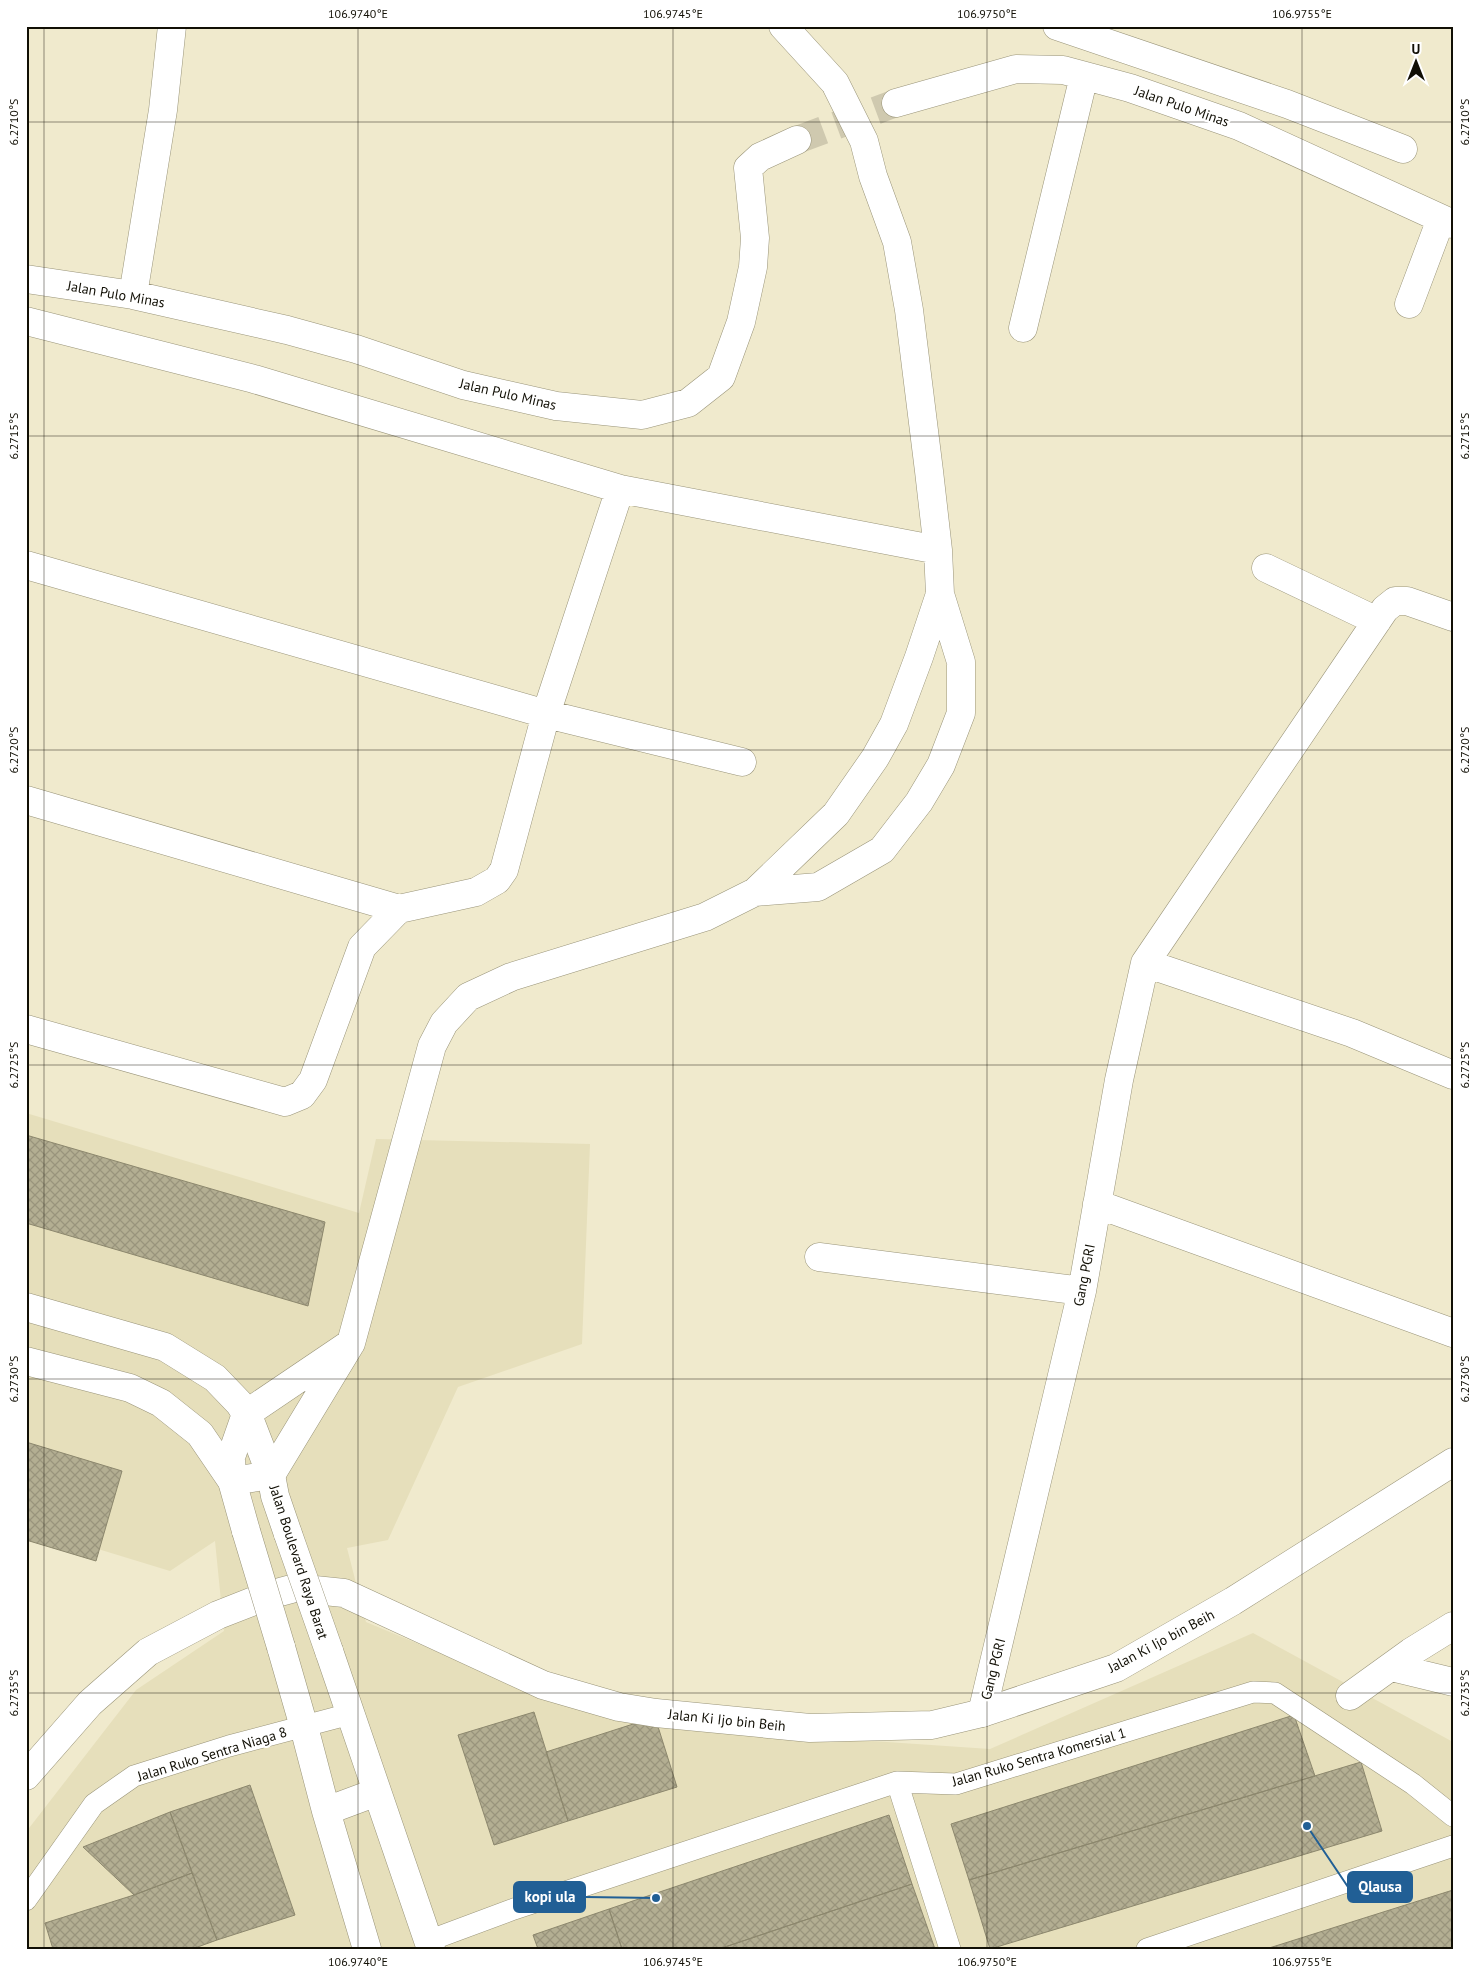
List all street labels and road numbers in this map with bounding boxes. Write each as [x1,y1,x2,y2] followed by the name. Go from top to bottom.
[1131,81,1232,131] street label: Jalan Pulo Minas
[65,276,166,311] street label: Jalan Pulo Minas
[457,374,558,414] street label: Jalan Pulo Minas
[1069,1242,1099,1308] street label: Gang PGRI
[265,1482,333,1642] street label: Jalan Boulevard Raya Barat
[1104,1605,1217,1677] street label: Jalan Ki Ijo bin Beih
[977,1636,1009,1702] street label: Gang PGRI
[666,1705,787,1735] street label: Jalan Ki Ijo bin Beih
[134,1723,289,1786] street label: Jalan Ruko Sentra Niaga 8
[949,1724,1128,1791] street label: Jalan Ruko Sentra Komersial 1

